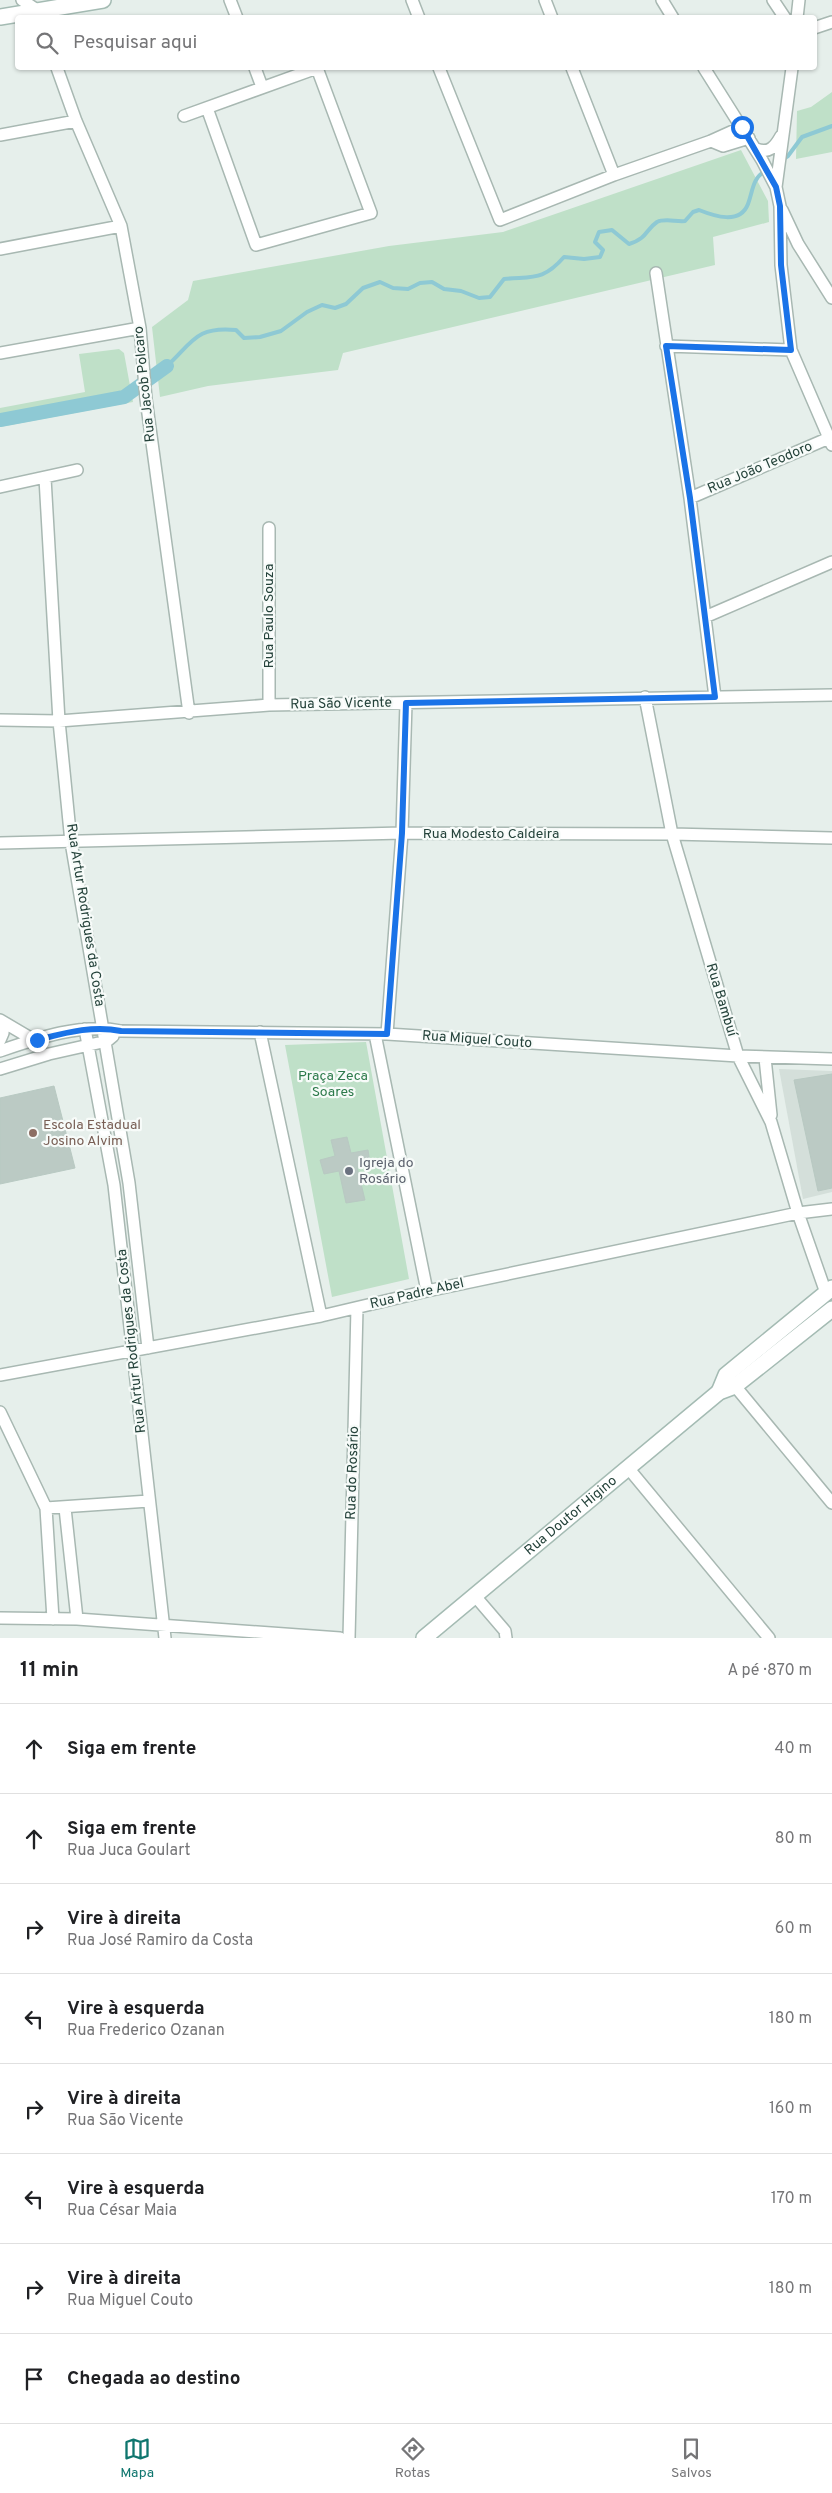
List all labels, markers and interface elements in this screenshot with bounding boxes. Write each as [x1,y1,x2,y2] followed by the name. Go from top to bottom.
[15,15,817,70] search box
[33,29,61,57] icon: search
[73,31,197,55] text: Pesquisar aqui
[731,116,754,139] route start
[130,325,160,443] street label: Rua Jacob Polcaro
[705,438,815,498] street label: Rua João Teodoro
[261,564,278,668] street label: Rua Paulo Souza
[290,695,392,713] street label: Rua São Vicente
[62,822,108,1008] street label: Rua Artur Rodrigues da Costa
[423,826,559,843] street label: Rua Modesto Caldeira
[702,961,741,1040] street label: Rua Bambuí
[421,1028,533,1052] street label: Rua Miguel Couto
[26,1029,49,1052] route end
[298,1068,368,1101] park label: Praça Zeca Soares
[43,1117,141,1150] place label: Escola Estadual Josino Alvim
[27,1127,39,1139] marker: Escola Estadual Josino Alvim
[359,1155,414,1188] place label: Igreja do Rosário
[343,1165,355,1177] marker: Igreja do Rosário
[114,1248,150,1434] street label: Rua Artur Rodrigues da Costa
[368,1275,466,1313] street label: Rua Padre Abel
[343,1426,363,1520] street label: Rua do Rosário
[521,1472,621,1559] street label: Rua Doutor Higino
[20,1657,79,1684] text: 11 min
[728,1661,812,1681] text: A pé · 870 m
[20,1735,48,1763] icon: ahead
[67,1737,196,1761] text: Siga em frente
[774,1739,812,1759] text: 40 m
[67,1817,196,1841] text: Siga em frente
[20,1825,48,1853] icon: ahead
[775,1829,812,1849] text: 80 m
[67,1841,191,1861] text: Rua Juca Goulart
[67,1907,181,1931] text: Vire à direita
[20,1915,48,1943] icon: right
[775,1919,812,1939] text: 60 m
[67,1931,253,1951] text: Rua José Ramiro da Costa
[67,1997,205,2021] text: Vire à esquerda
[20,2005,48,2033] icon: left
[769,2009,812,2029] text: 180 m
[67,2021,225,2041] text: Rua Frederico Ozanan
[67,2087,181,2111] text: Vire à direita
[20,2095,48,2123] icon: right
[769,2099,812,2119] text: 160 m
[67,2111,183,2131] text: Rua São Vicente
[67,2177,205,2201] text: Vire à esquerda
[20,2185,48,2213] icon: left
[771,2189,812,2209] text: 170 m
[67,2201,177,2221] text: Rua César Maia
[67,2267,181,2291] text: Vire à direita
[20,2275,48,2303] icon: right
[769,2279,812,2299] text: 180 m
[67,2291,193,2311] text: Rua Miguel Couto
[20,2365,48,2393] icon: arrive
[67,2367,241,2391] text: Chegada ao destino
[120,2435,154,2482] tab: Mapa
[395,2435,430,2482] tab: Rotas
[671,2435,712,2482] tab: Salvos

